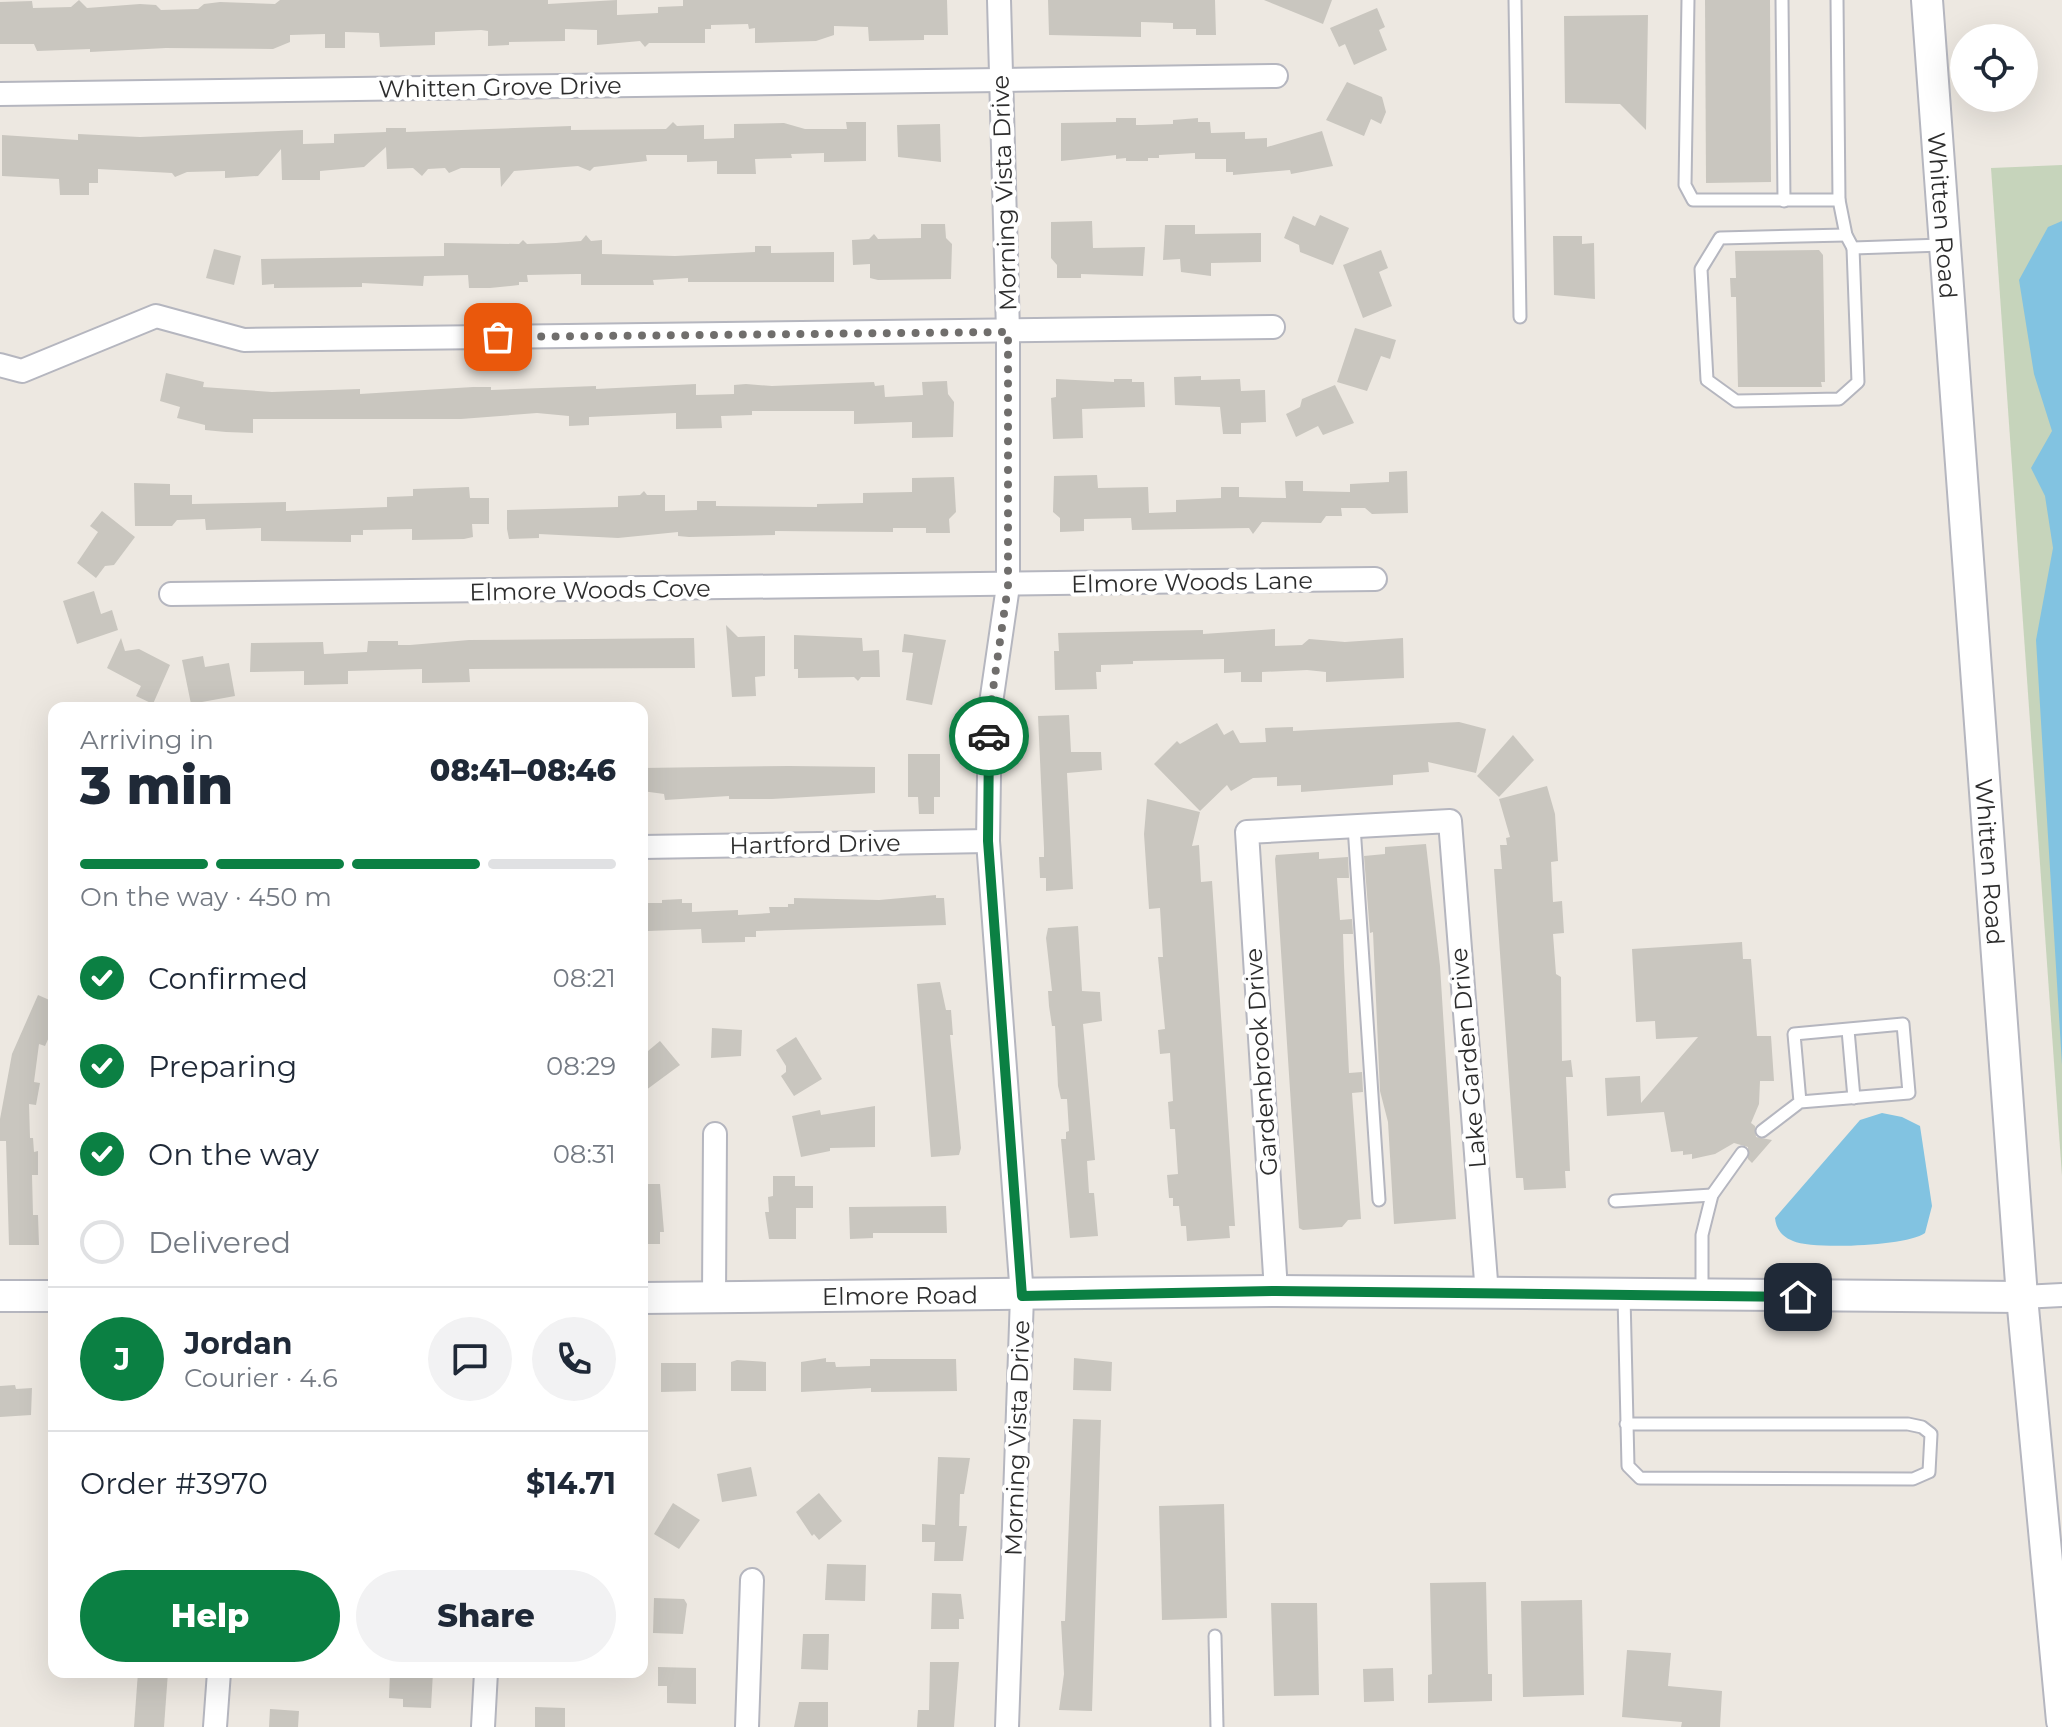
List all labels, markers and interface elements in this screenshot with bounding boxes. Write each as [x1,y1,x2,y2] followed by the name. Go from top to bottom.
[1950,24,2038,112] map controls
[1950,24,2038,112] button: locate
[378,70,622,104] street label: Whitten Grove Drive
[985,75,1023,311] street label: Morning Vista Drive
[1922,131,1963,300] street label: Whitten Road
[464,303,532,371] pin
[476,315,520,359] icon: bag
[1071,565,1313,599] street label: Elmore Woods Lane
[469,573,711,607] street label: Elmore Woods Cove
[949,696,1029,776] courier
[967,714,1011,758] icon: car
[80,724,214,756] text: Arriving in
[430,752,616,789] text: 08:41–08:46
[80,754,233,817] text: 3 min
[1970,777,2011,946] street label: Whitten Road
[729,828,901,860] street label: Hartford Drive
[80,881,332,913] text: On the way · 450 m
[1239,947,1283,1177] street label: Gardenbrook Drive
[1444,947,1492,1169] street label: Lake Garden Drive
[80,956,124,1000] icon: check
[148,960,308,997] text: Confirmed
[553,962,616,994] text: 08:21
[80,1044,124,1088] icon: check
[148,1048,297,1085] text: Preparing
[546,1050,616,1082] text: 08:29
[80,1132,124,1176] icon: check
[148,1136,319,1173] text: On the way
[553,1138,616,1170] text: 08:31
[148,1224,291,1261] text: Delivered
[1764,1263,1832,1331] pin
[1776,1275,1820,1319] icon: home
[822,1280,978,1311] street label: Elmore Road
[428,1317,512,1401] button: chat
[532,1317,616,1401] button: phone
[998,1320,1036,1556] street label: Morning Vista Drive
[184,1325,293,1362] text: Jordan
[114,1341,130,1378] text: J
[184,1362,338,1394] text: Courier · 4.6
[80,1465,268,1502] text: Order #3970
[526,1465,616,1502] text: $14.71
[80,1570,340,1662] button: Help
[356,1570,616,1662] button: Share

